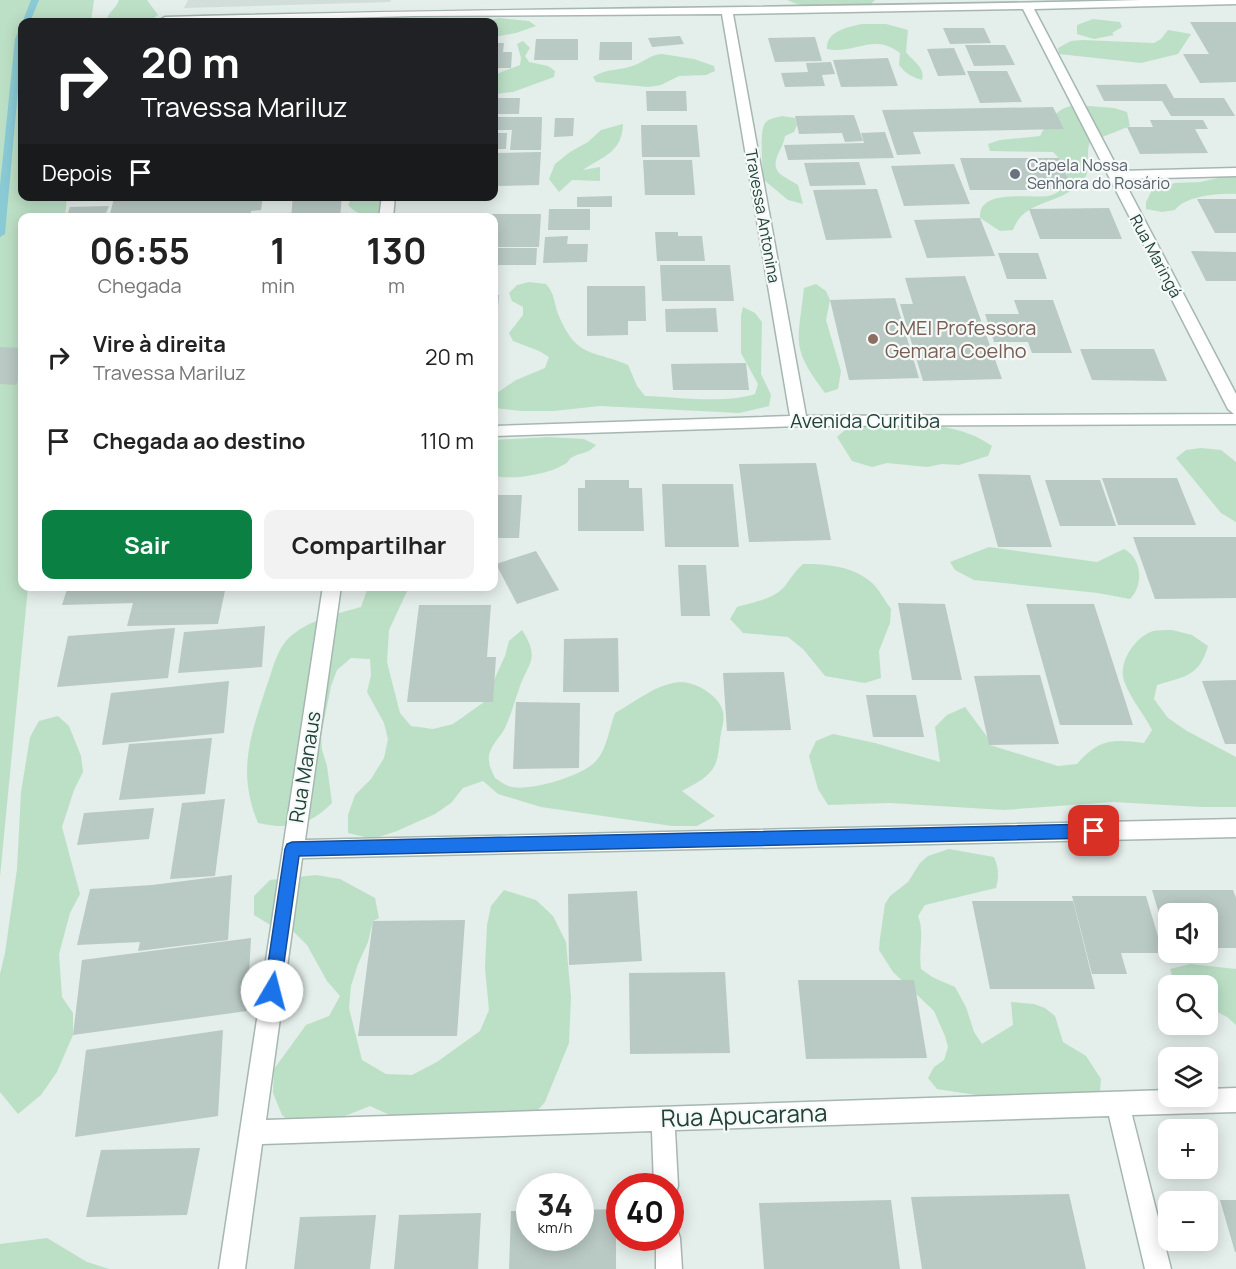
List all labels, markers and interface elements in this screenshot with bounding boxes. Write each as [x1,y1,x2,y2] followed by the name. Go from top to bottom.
[141,33,240,91] text: 20 m
[42,42,120,120] icon: right
[141,88,347,125] text: Travessa Mariluz
[740,147,786,285] street label: Travessa Antonina
[1027,154,1170,194] place label: Capela Nossa Senhora do Rosário
[124,156,157,189] icon: arrive
[42,158,112,188] text: Depois
[1008,167,1022,181] marker: Capela Nossa Senhora do Rosário
[1125,210,1187,302] street label: Rua Maringá
[89,226,190,275] text: 06:55
[270,226,286,275] text: 1
[366,226,427,275] text: 130
[98,272,182,299] text: Chegada
[261,272,295,299] text: min
[388,272,405,299] text: m
[885,314,1036,364] place label: CMEI Professora Gemara Coelho
[93,329,226,359] text: Vire à direita
[866,332,880,346] marker: CMEI Professora Gemara Coelho
[42,341,75,374] icon: right
[425,342,474,372] text: 20 m
[93,359,246,386] text: Travessa Mariluz
[790,407,940,434] street label: Avenida Curitiba
[42,425,75,458] icon: arrive
[93,426,305,456] text: Chegada ao destino
[420,426,474,456] text: 110 m
[42,510,252,579] button: Sair
[264,510,474,579] button: Compartilhar
[282,709,327,825] street label: Rua Manaus
[1068,805,1119,856] pin
[1077,814,1110,847] icon: arrive
[1158,903,1218,1251] map controls
[1158,903,1218,963] button: sound
[240,959,304,1023] position arrow
[1158,975,1218,1035] button: search
[1158,1047,1218,1107] button: layers
[660,1095,828,1134] street label: Rua Apucarana
[1158,1119,1218,1179] button: +
[606,1173,684,1251] speed limit sign: 40
[537,1184,573,1225] text: 34
[1158,1191,1218,1251] button: −
[538,1217,572,1238] text: km/h

